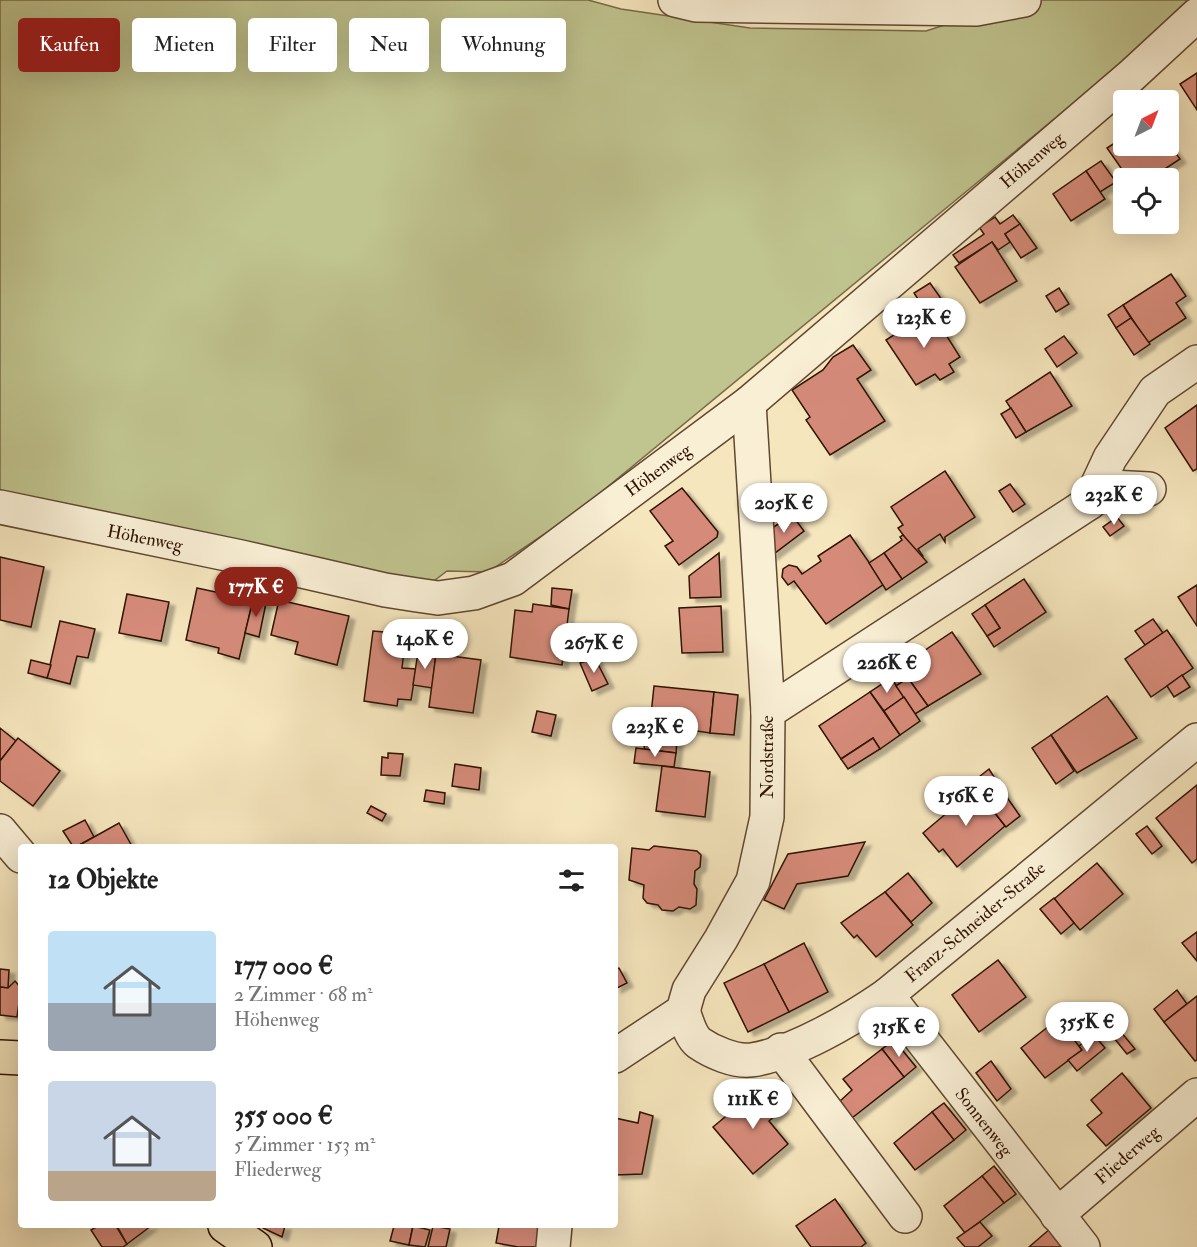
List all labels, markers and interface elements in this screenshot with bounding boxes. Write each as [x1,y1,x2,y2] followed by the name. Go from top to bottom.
[18,18,120,72] chip: Kaufen
[132,18,236,72] chip: Mieten
[248,18,337,72] chip: Filter
[349,18,429,72] chip: Neu
[441,18,566,72] chip: Wohnung
[1113,90,1179,156] north arrow
[1113,90,1179,234] map controls
[996,126,1070,194] street label: Höhenweg
[1113,168,1179,234] button: locate
[875,298,973,349] pin: 123K €
[897,305,951,330] text: 123K €
[621,438,697,502] street label: Höhenweg
[1065,475,1163,526] pin: 232K €
[1085,482,1143,507] text: 232K €
[735,483,833,534] pin: 205K €
[754,490,814,515] text: 205K €
[105,520,186,557] street label: Höhenweg
[207,567,305,618] pin: 177K €
[228,574,284,599] text: 177K €
[376,619,474,670] pin: 140K €
[545,623,643,674] pin: 267K €
[396,626,454,651] text: 140K €
[564,630,624,655] text: 267K €
[838,643,936,694] pin: 226K €
[857,650,917,675] text: 226K €
[606,707,704,758] pin: 223K €
[626,714,684,739] text: 223K €
[756,715,779,799] street label: Nordstraße
[917,776,1015,827] pin: 156K €
[938,783,994,808] text: 156K €
[900,856,1051,988] street label: Franz-Schneider-Straße
[48,864,158,896] text: 12 Objekte
[555,864,588,897] icon: filters
[234,950,333,982] text: 177 000 €
[96,955,168,1027] icon: home
[234,982,373,1007] text: 2 Zimmer · 68 m²
[1038,1002,1136,1053] pin: 355K €
[234,1007,319,1032] text: Höhenweg
[850,1007,948,1058] pin: 315K €
[1059,1009,1115,1034] text: 355K €
[872,1014,926,1039] text: 315K €
[704,1079,802,1130] pin: 111K €
[950,1083,1018,1162] street label: Sonnenweg
[727,1086,779,1111] text: 111K €
[234,1100,333,1132] text: 355 000 €
[96,1105,168,1177] icon: home
[1090,1120,1165,1190] street label: Fliederweg
[234,1132,375,1157] text: 5 Zimmer · 153 m²
[234,1157,321,1182] text: Fliederweg

